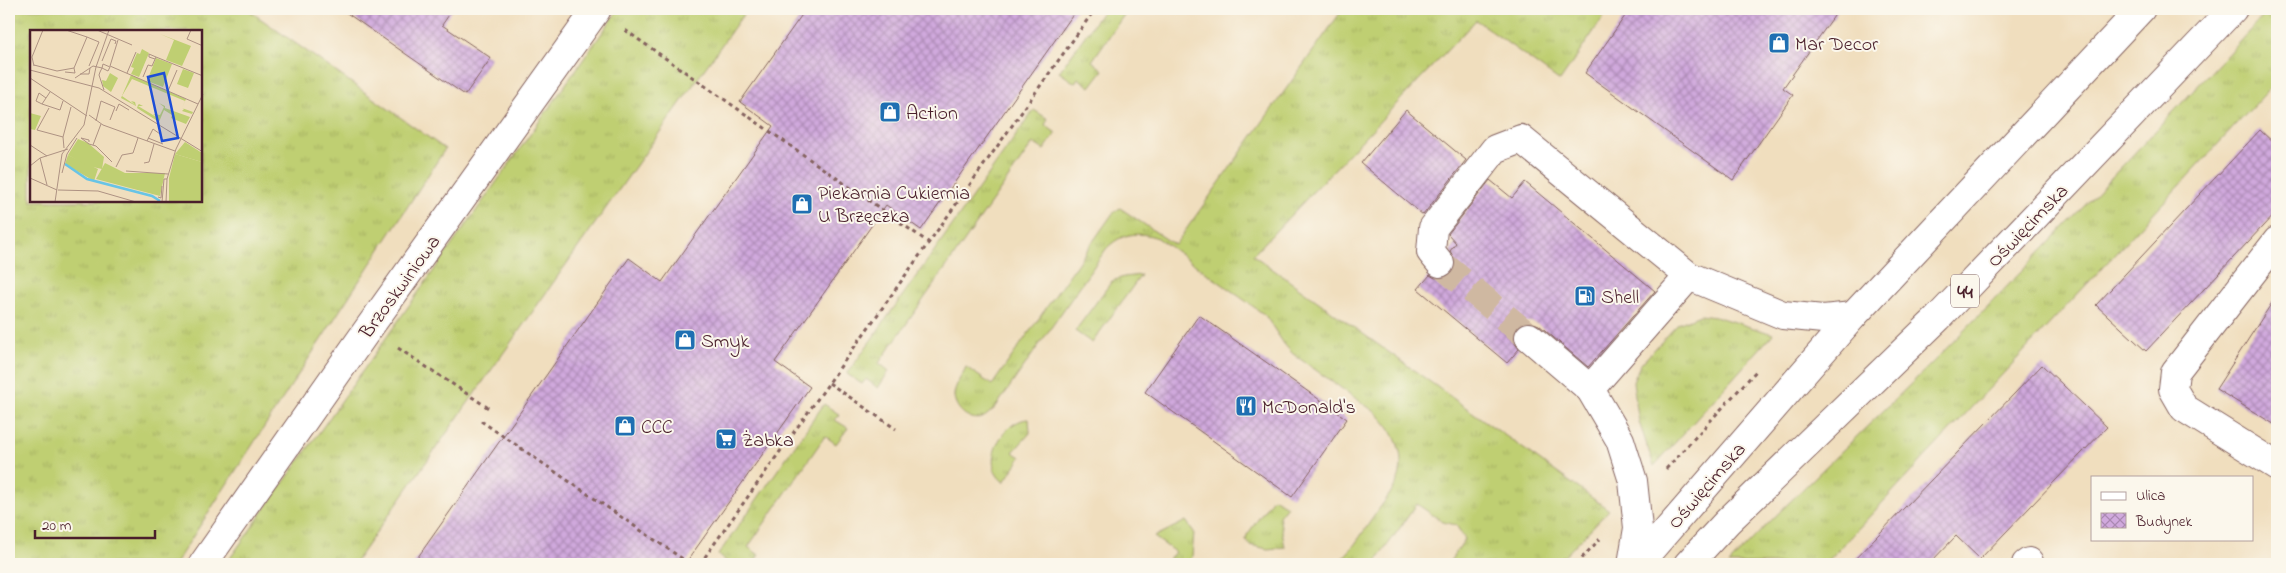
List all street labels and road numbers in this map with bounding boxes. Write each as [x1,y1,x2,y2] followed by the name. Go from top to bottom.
[1981,178,2076,275] street label: Oświęcimska
[353,230,449,346] street label: Brzoskwiniowa
[1951,274,1979,308] road number: 44
[1662,437,1754,536] street label: Oświęcimska

